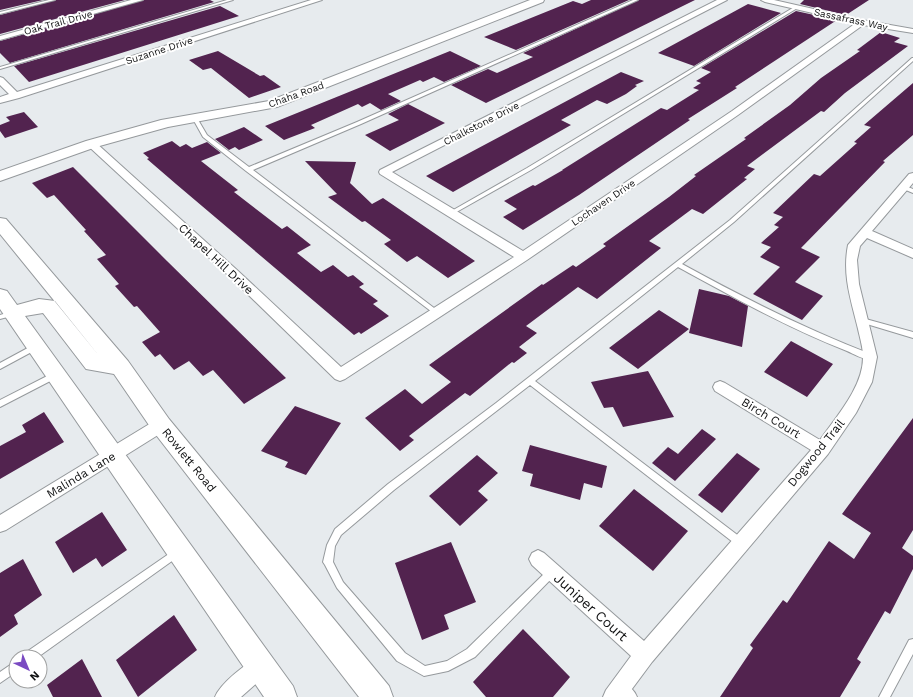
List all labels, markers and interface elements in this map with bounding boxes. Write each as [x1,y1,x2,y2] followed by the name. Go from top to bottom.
[813,6,890,33] street label: Sassafrass Way
[23,8,94,37] street label: Oak Trail Drive
[124,34,194,67] street label: Suzanne Drive
[267,79,325,110] street label: Chaha Road
[442,100,521,147] street label: Chalkstone Drive
[569,177,637,228] street label: Lochaven Drive
[176,221,256,297] street label: Chapel Hill Drive
[739,395,803,441] street label: Birch Court
[785,416,848,489] street label: Dogwood Trail
[159,425,219,495] street label: Rowlett Road
[44,449,118,501] street label: Malinda Lane
[551,570,631,644] street label: Juniper Court
[8,649,48,689] north arrow
[27,668,42,683] text: N

